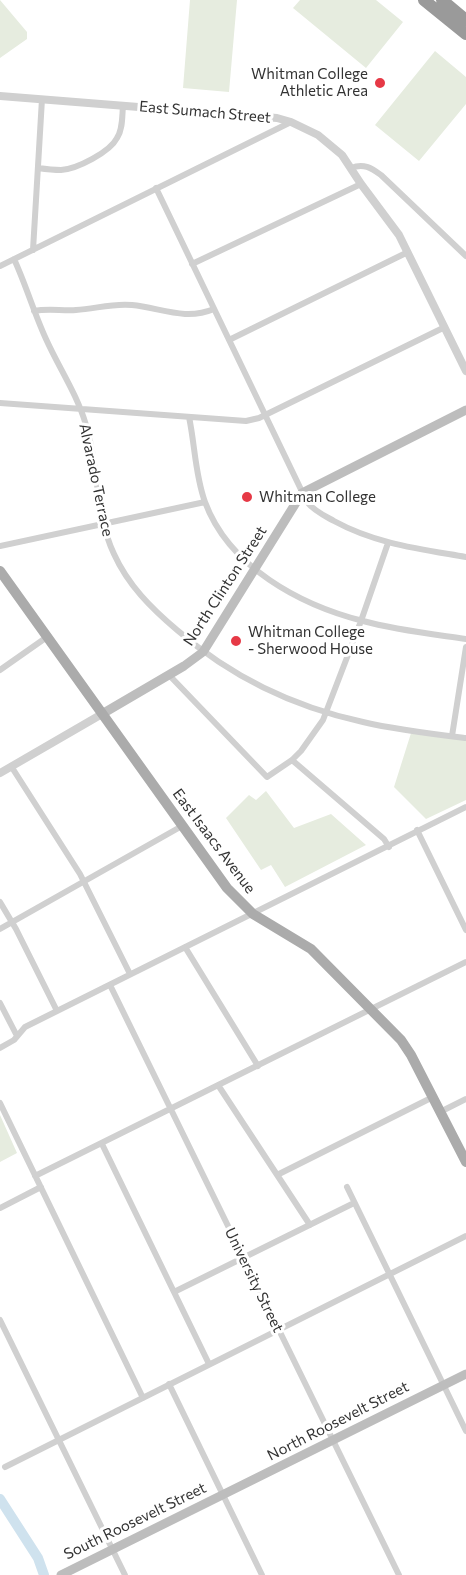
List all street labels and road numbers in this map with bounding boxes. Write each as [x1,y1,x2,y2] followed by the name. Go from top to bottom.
[138,97,272,127] street label: East Sumach Street
[75,422,117,538] street label: Alvarado Terrace
[180,523,270,649] street label: North Clinton Street
[169,785,259,897] street label: East Isaacs Avenue
[221,1225,287,1335] street label: University Street
[264,1377,412,1465] street label: North Roosevelt Street
[61,1479,209,1563] street label: South Roosevelt Street

